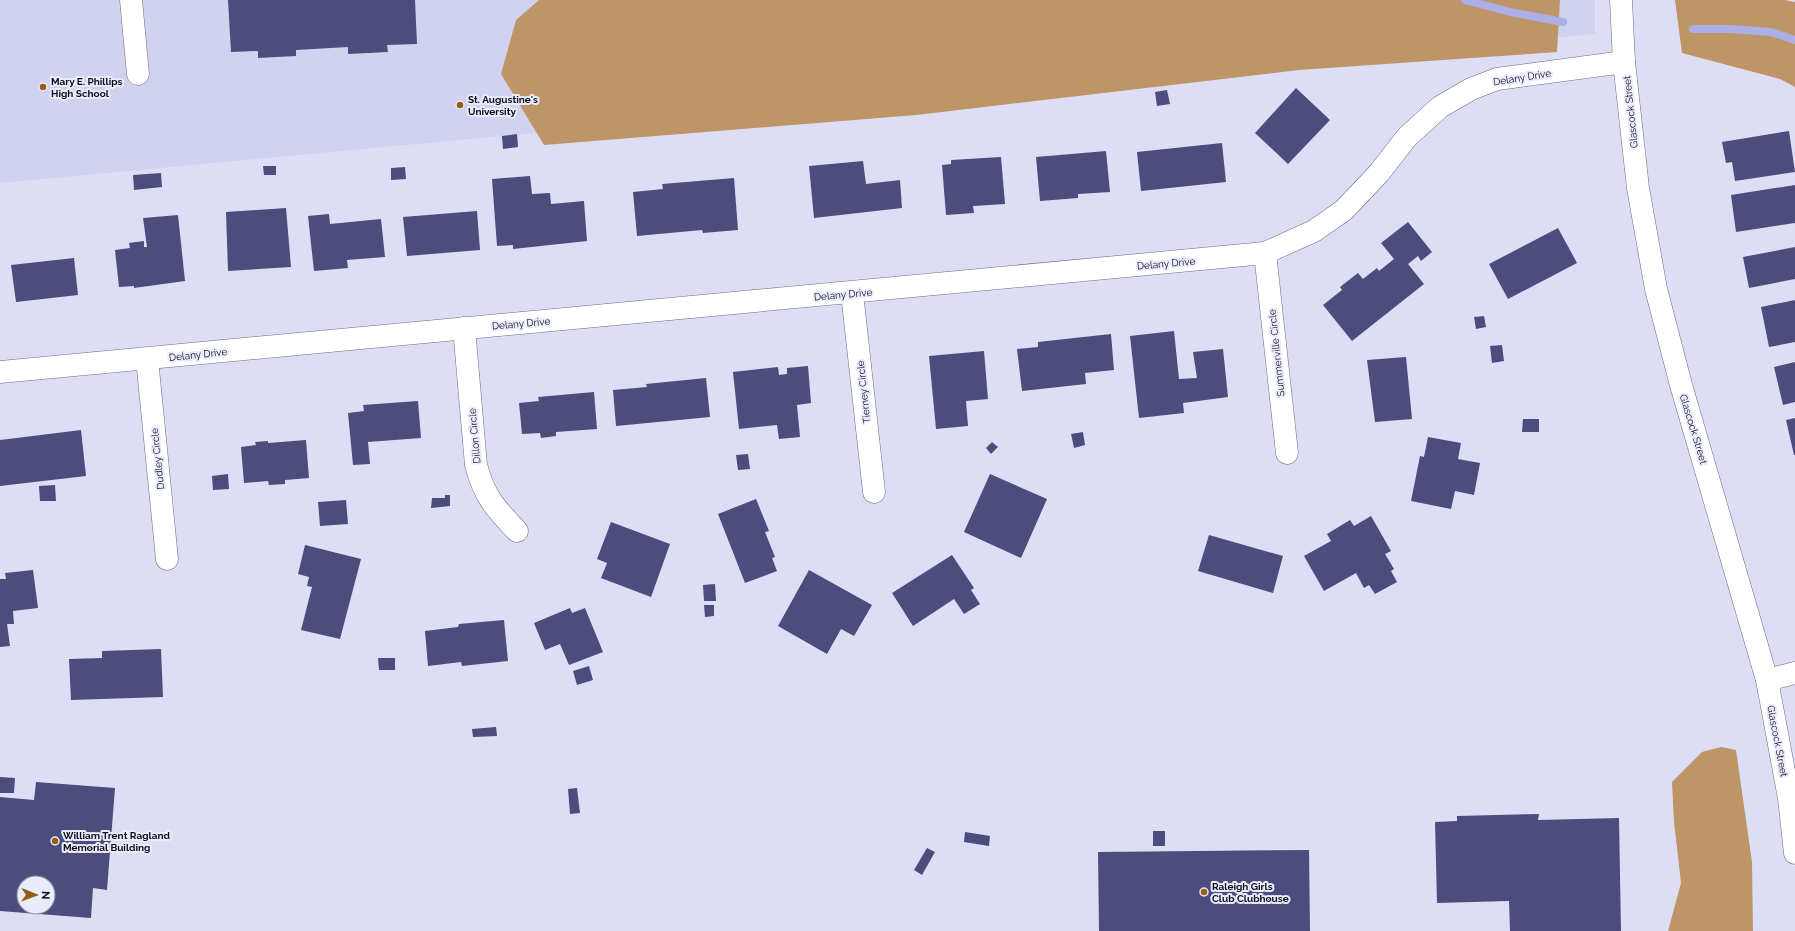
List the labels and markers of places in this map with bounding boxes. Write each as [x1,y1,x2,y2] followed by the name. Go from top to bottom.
[51,76,123,99] place label: Mary E. Phillips High School
[38,82,48,92] marker: Mary E. Phillips High School
[468,94,538,117] place label: St. Augustine's University
[455,100,465,110] marker: St. Augustine's University
[63,830,170,853] place label: William Trent Ragland Memorial Building
[50,836,60,846] marker: William Trent Ragland Memorial Building
[1212,881,1289,904] place label: Raleigh Girls Club Clubhouse
[1199,887,1209,897] marker: Raleigh Girls Club Clubhouse

